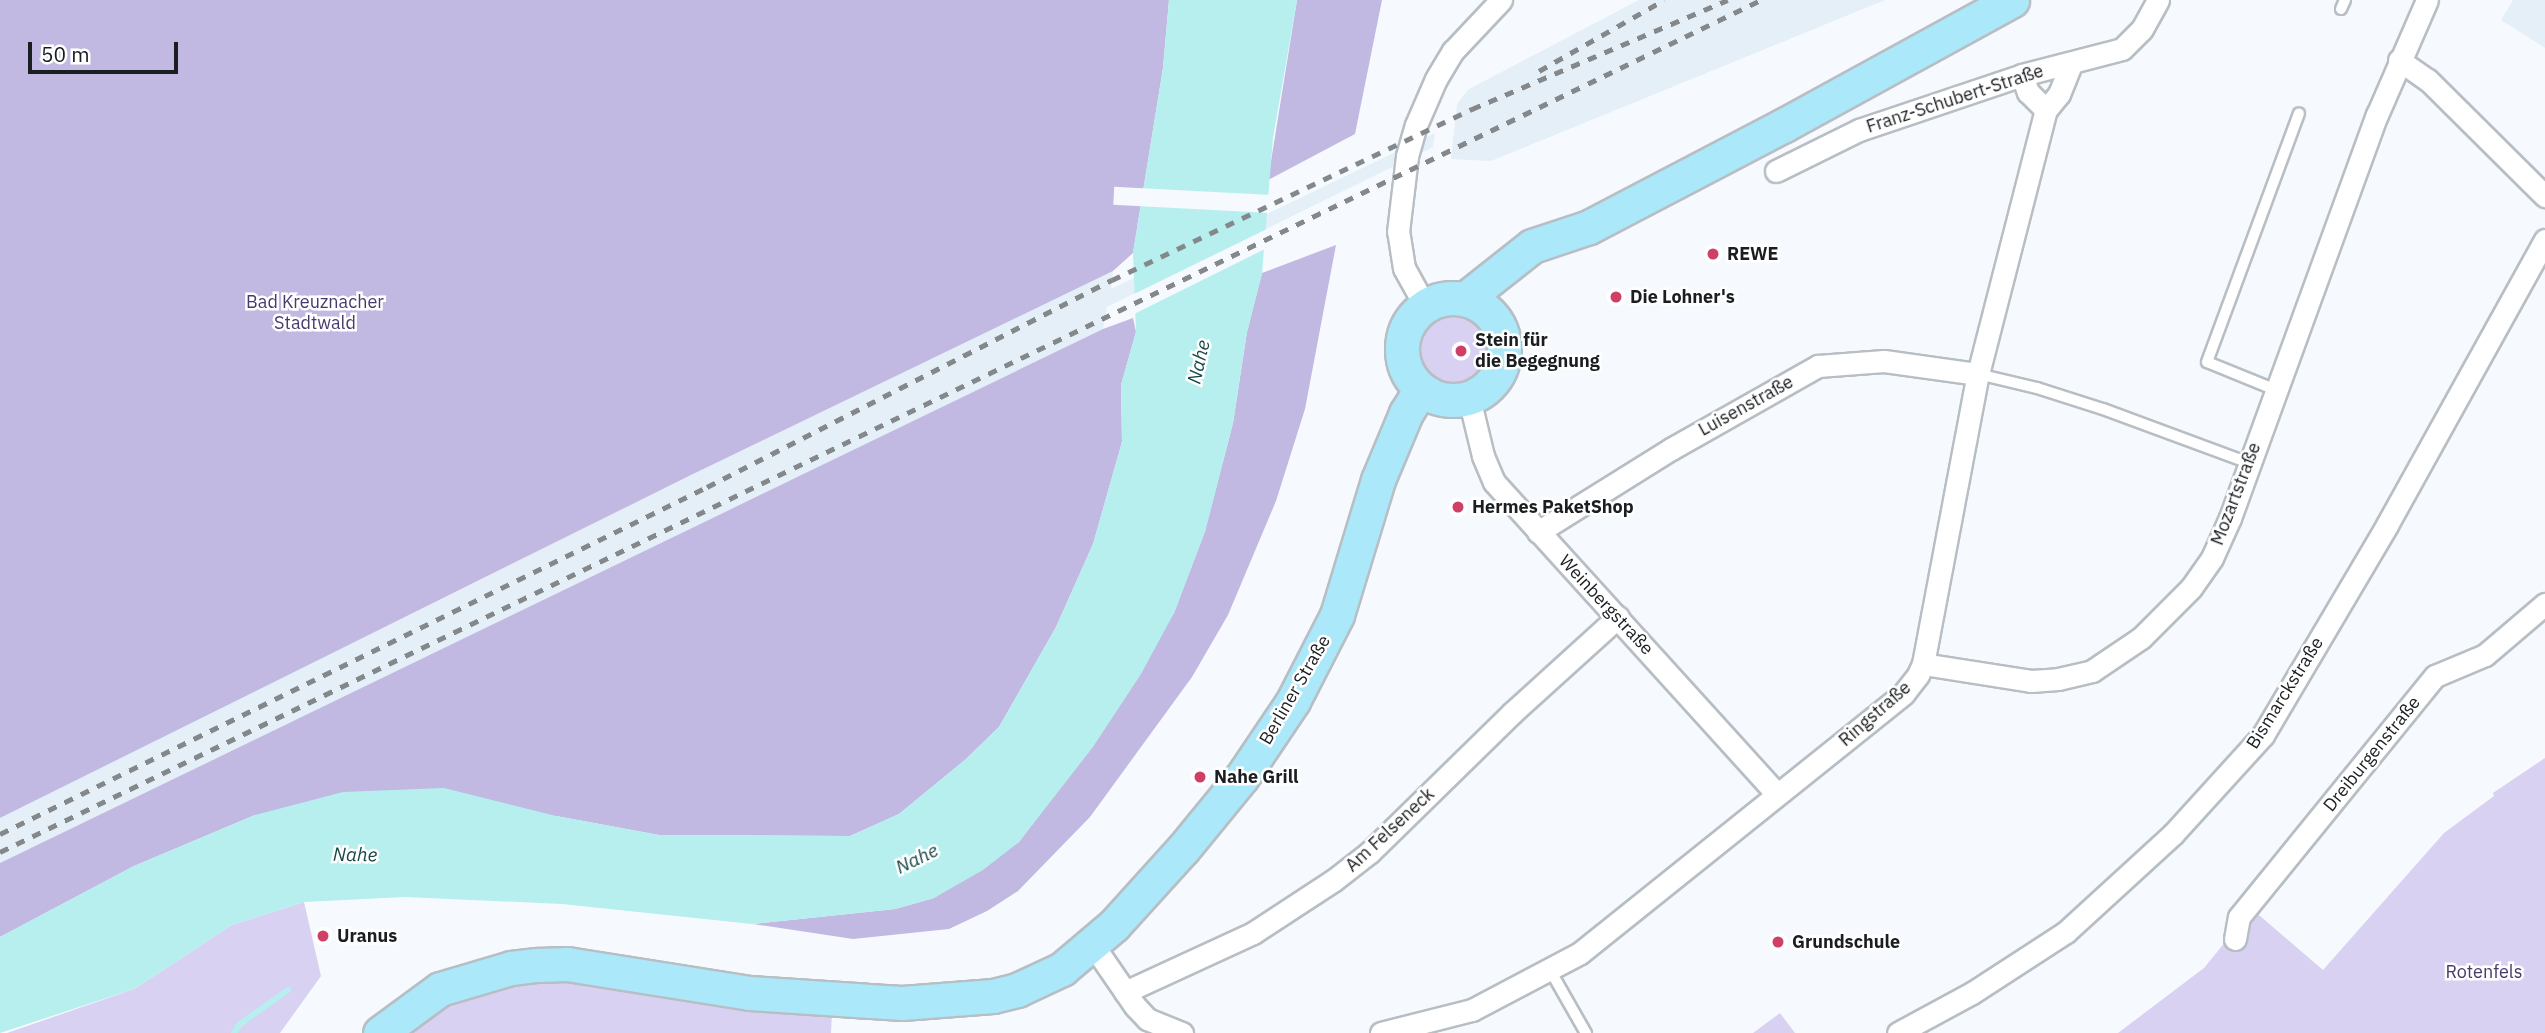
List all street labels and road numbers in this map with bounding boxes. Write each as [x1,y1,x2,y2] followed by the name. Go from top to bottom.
[1864,60,2046,138] street label: Franz-Schubert-Straße
[1695,371,1797,441] street label: Luisenstraße
[2207,440,2265,548] street label: Mozartstraße
[1554,550,1658,660] street label: Weinbergstraße
[1255,631,1335,749] street label: Berliner Straße
[2242,633,2328,753] street label: Bismarckstraße
[1835,677,1915,751] street label: Ringstraße
[2319,692,2425,816] street label: Dreiburgenstraße
[1341,784,1439,876] street label: Am Felseneck

